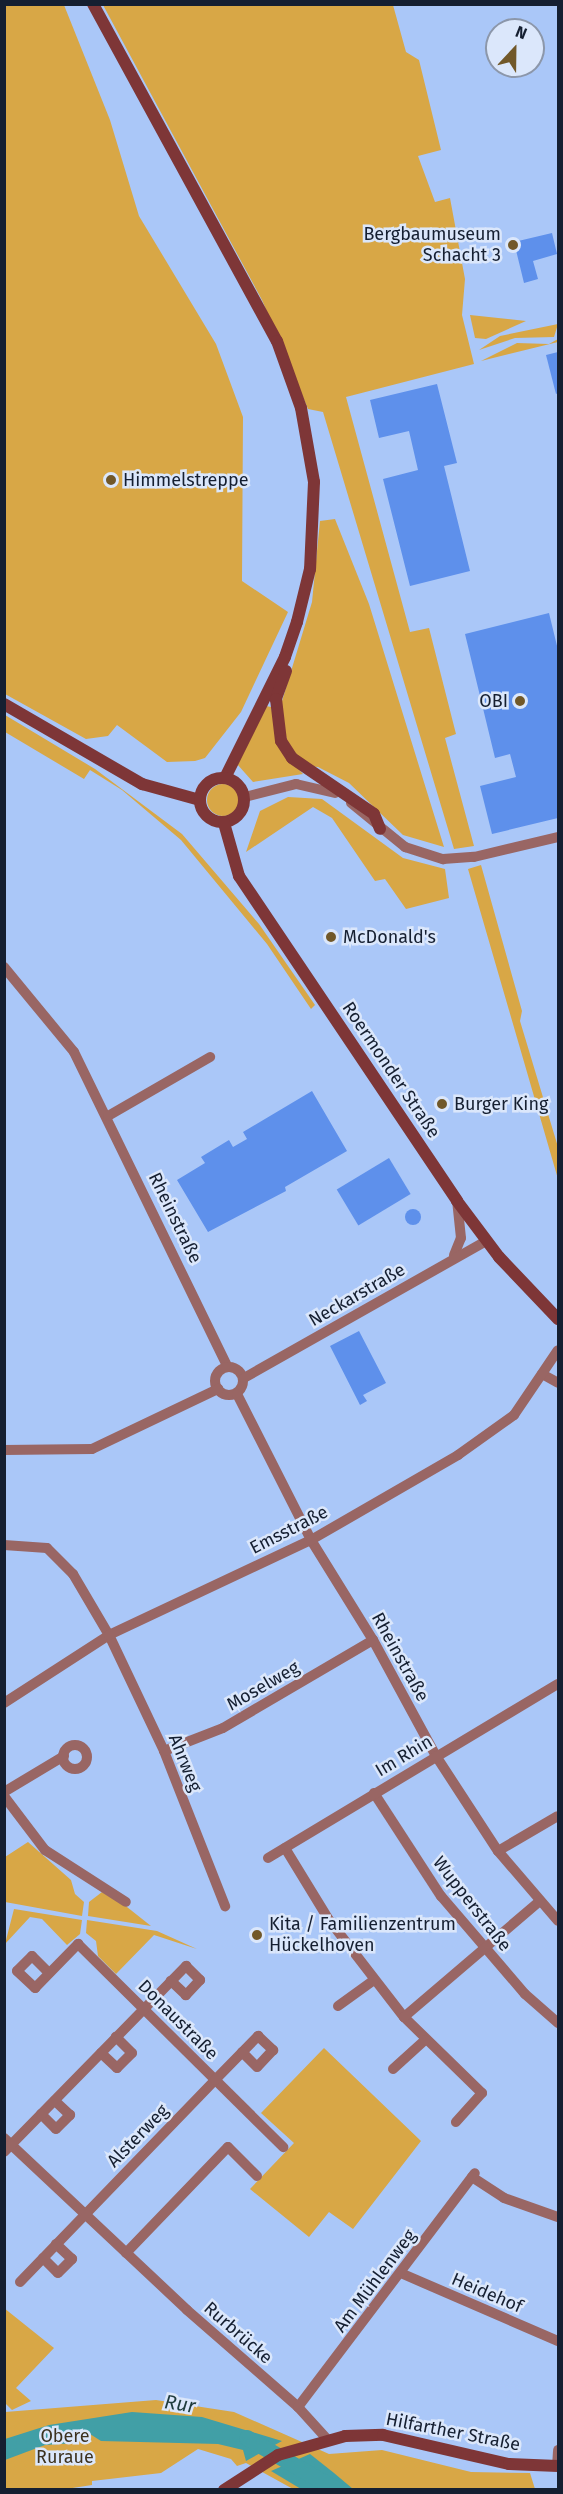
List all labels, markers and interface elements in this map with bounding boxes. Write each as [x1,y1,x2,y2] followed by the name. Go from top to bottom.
[485,18,545,78] north arrow
[513,22,530,43] text: N
[363,224,501,266] place label: Bergbaumuseum Schacht 3
[506,238,520,252] marker: Bergbaumuseum Schacht 3
[123,469,249,491] place label: Himmelstreppe
[104,473,118,487] marker: Himmelstreppe
[479,690,508,712] place label: OBI
[513,694,527,708] marker: OBI
[343,926,436,948] place label: McDonald's
[324,930,338,944] marker: McDonald's
[337,998,445,1142] street label: Roermonder Straße
[454,1093,548,1115] place label: Burger King
[435,1097,449,1111] marker: Burger King
[144,1169,206,1267] street label: Rheinstraße
[305,1259,409,1331] street label: Neckarstraße
[246,1501,332,1559] street label: Emsstraße
[367,1609,433,1705] street label: Rheinstraße
[223,1657,303,1715] street label: Moselweg
[164,1731,206,1795] street label: Ahrweg
[372,1731,436,1781] street label: Im Rhin
[428,1852,516,1956] street label: Wupperstraße
[269,1914,456,1956] place label: Kita / Familienzentrum Hückelhoven
[250,1928,264,1942] marker: Kita / Familienzentrum Hückelhoven
[133,1975,223,2065] street label: Donaustraße
[103,2100,173,2172] street label: Alsterweg
[329,2225,421,2337] street label: Am Mühlenweg
[448,2268,526,2318] street label: Heidehof
[199,2297,277,2369] street label: Rurbrücke
[163,2390,197,2418] water label: Rur
[384,2408,522,2456] street label: Hilfarther Straße
[36,2426,94,2468] park label: Obere Ruraue

